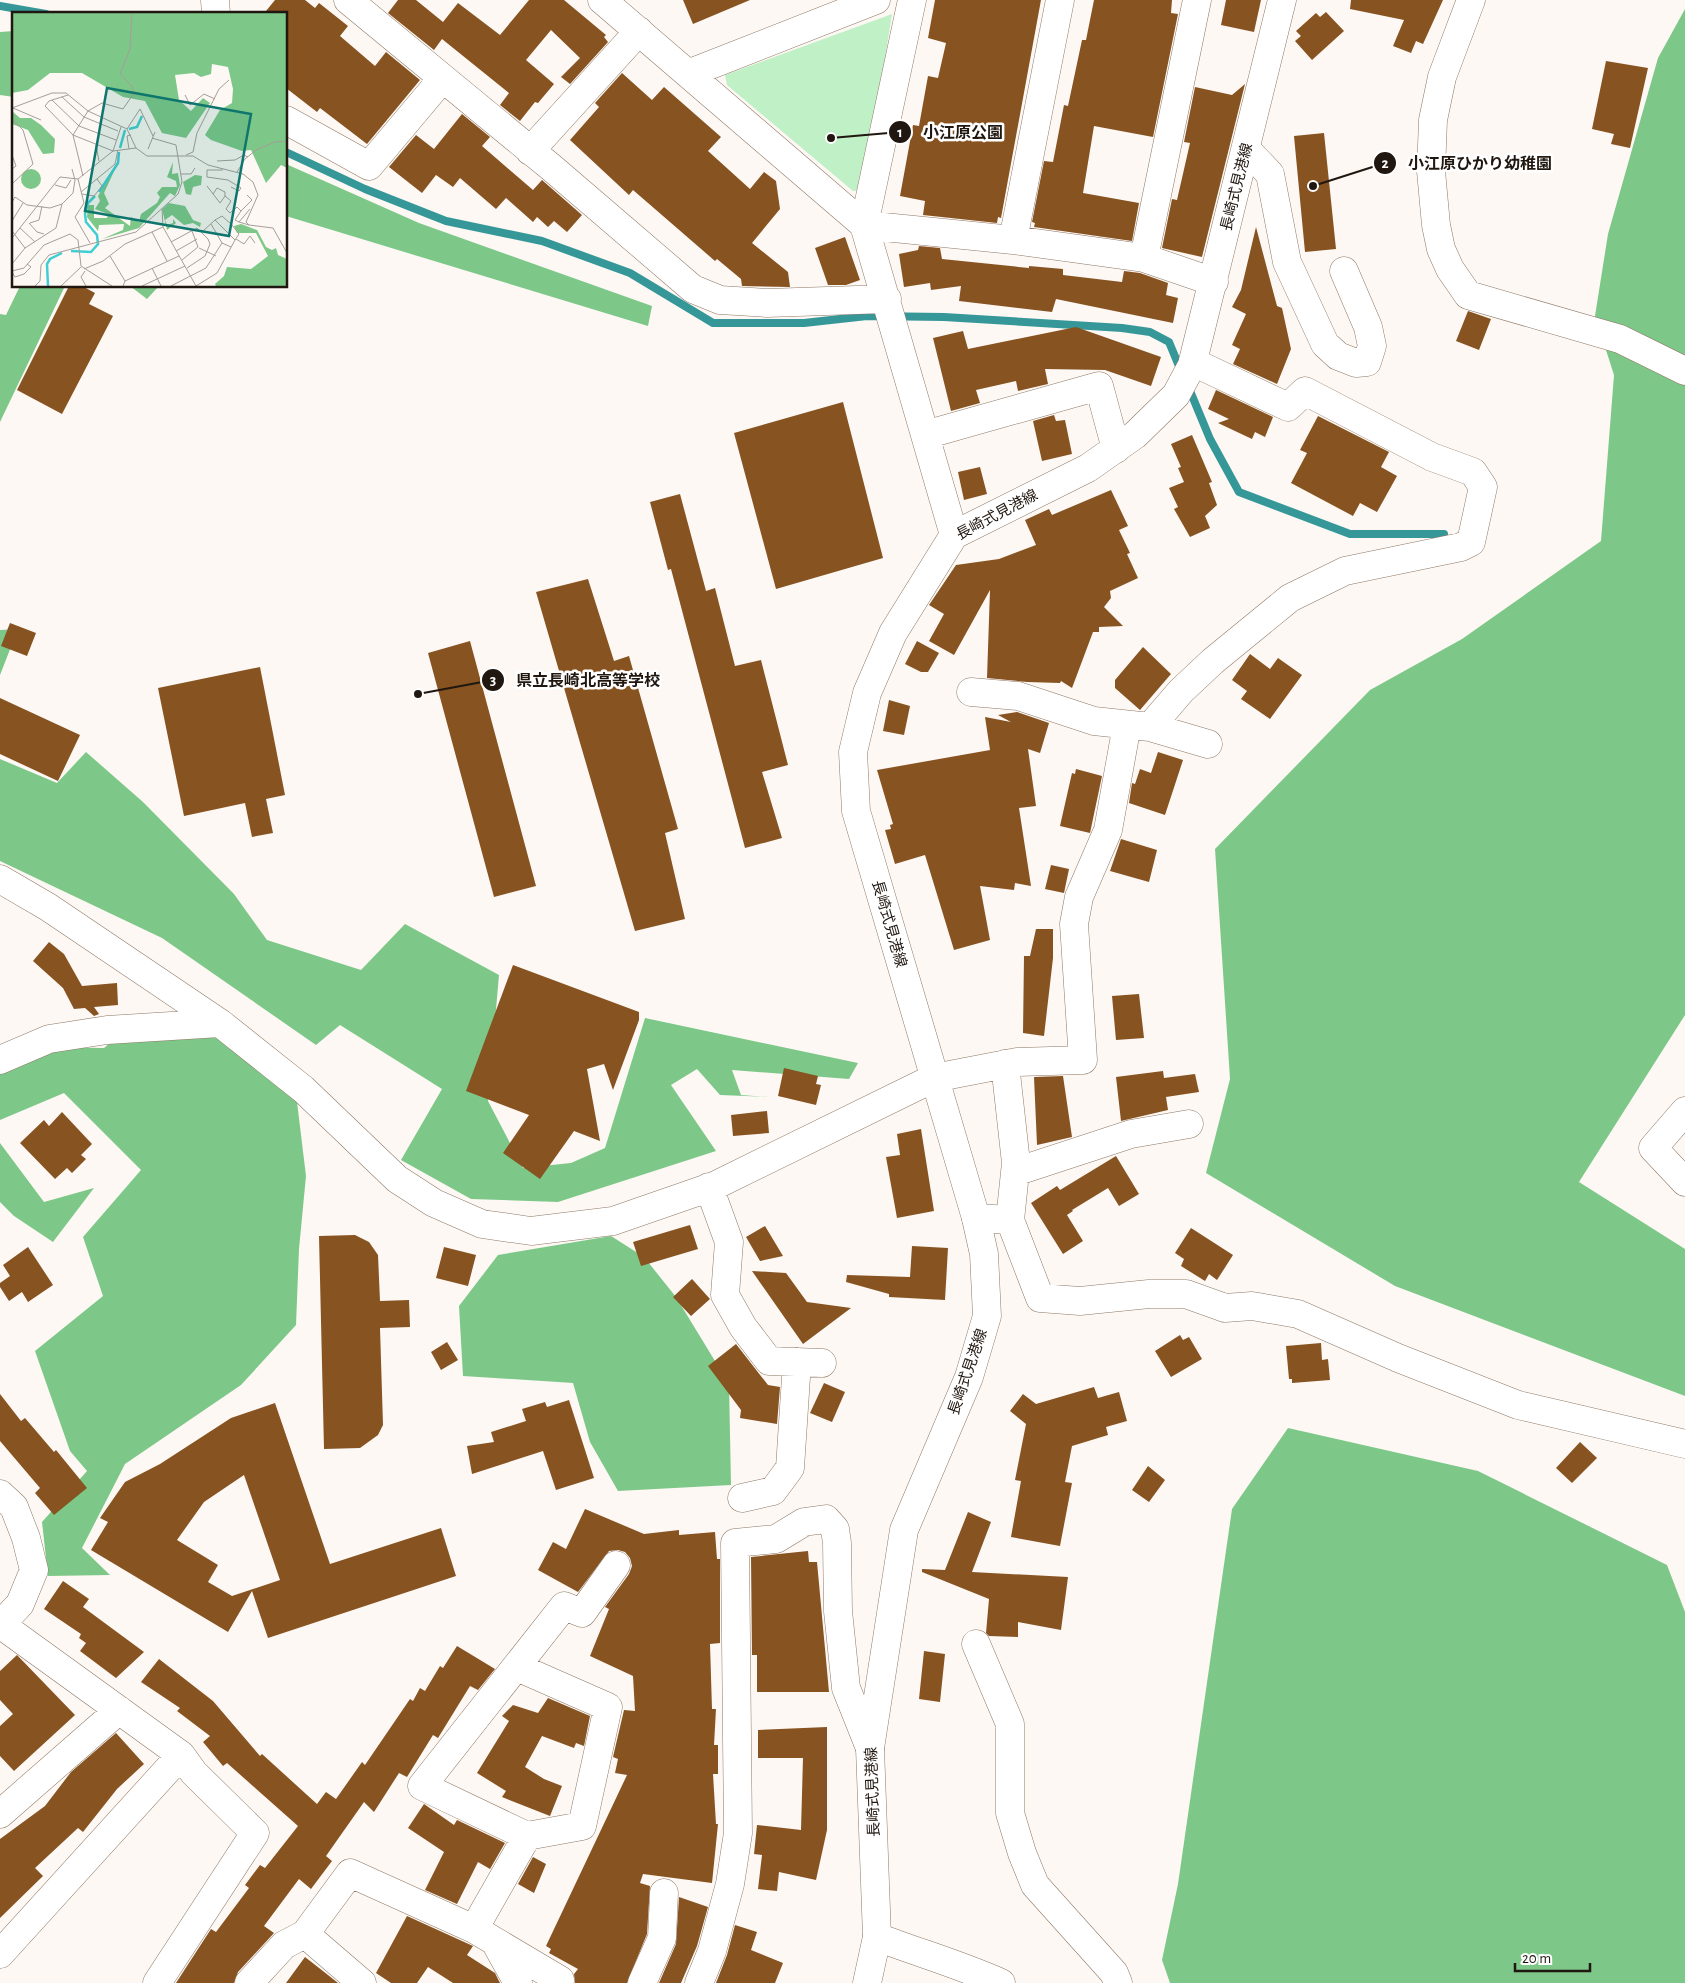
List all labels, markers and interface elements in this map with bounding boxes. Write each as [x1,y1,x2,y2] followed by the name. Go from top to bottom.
[12,12,288,288] inset map
[888,117,1013,148] callout: 小江原公園
[923,124,1003,141] text: 小江原公園
[897,125,903,140] text: 1
[1218,141,1255,232] street label: 長崎式見港線
[1373,147,1562,178] callout: 小江原ひかり幼稚園
[1408,155,1552,172] text: 小江原ひかり幼稚園
[1381,156,1389,171] text: 2
[953,486,1040,543] street label: 長崎式見港線
[481,665,670,696] callout: 県立長崎北高等学校
[516,672,660,689] text: 県立長崎北高等学校
[490,673,496,688] text: 3
[869,878,910,969] street label: 長崎式見港線
[945,1327,990,1417] street label: 長崎式見港線
[863,1747,882,1837] street label: 長崎式見港線
[1515,1940,1590,1972] scale bar
[1522,1951,1551,1966] text: 20 m

